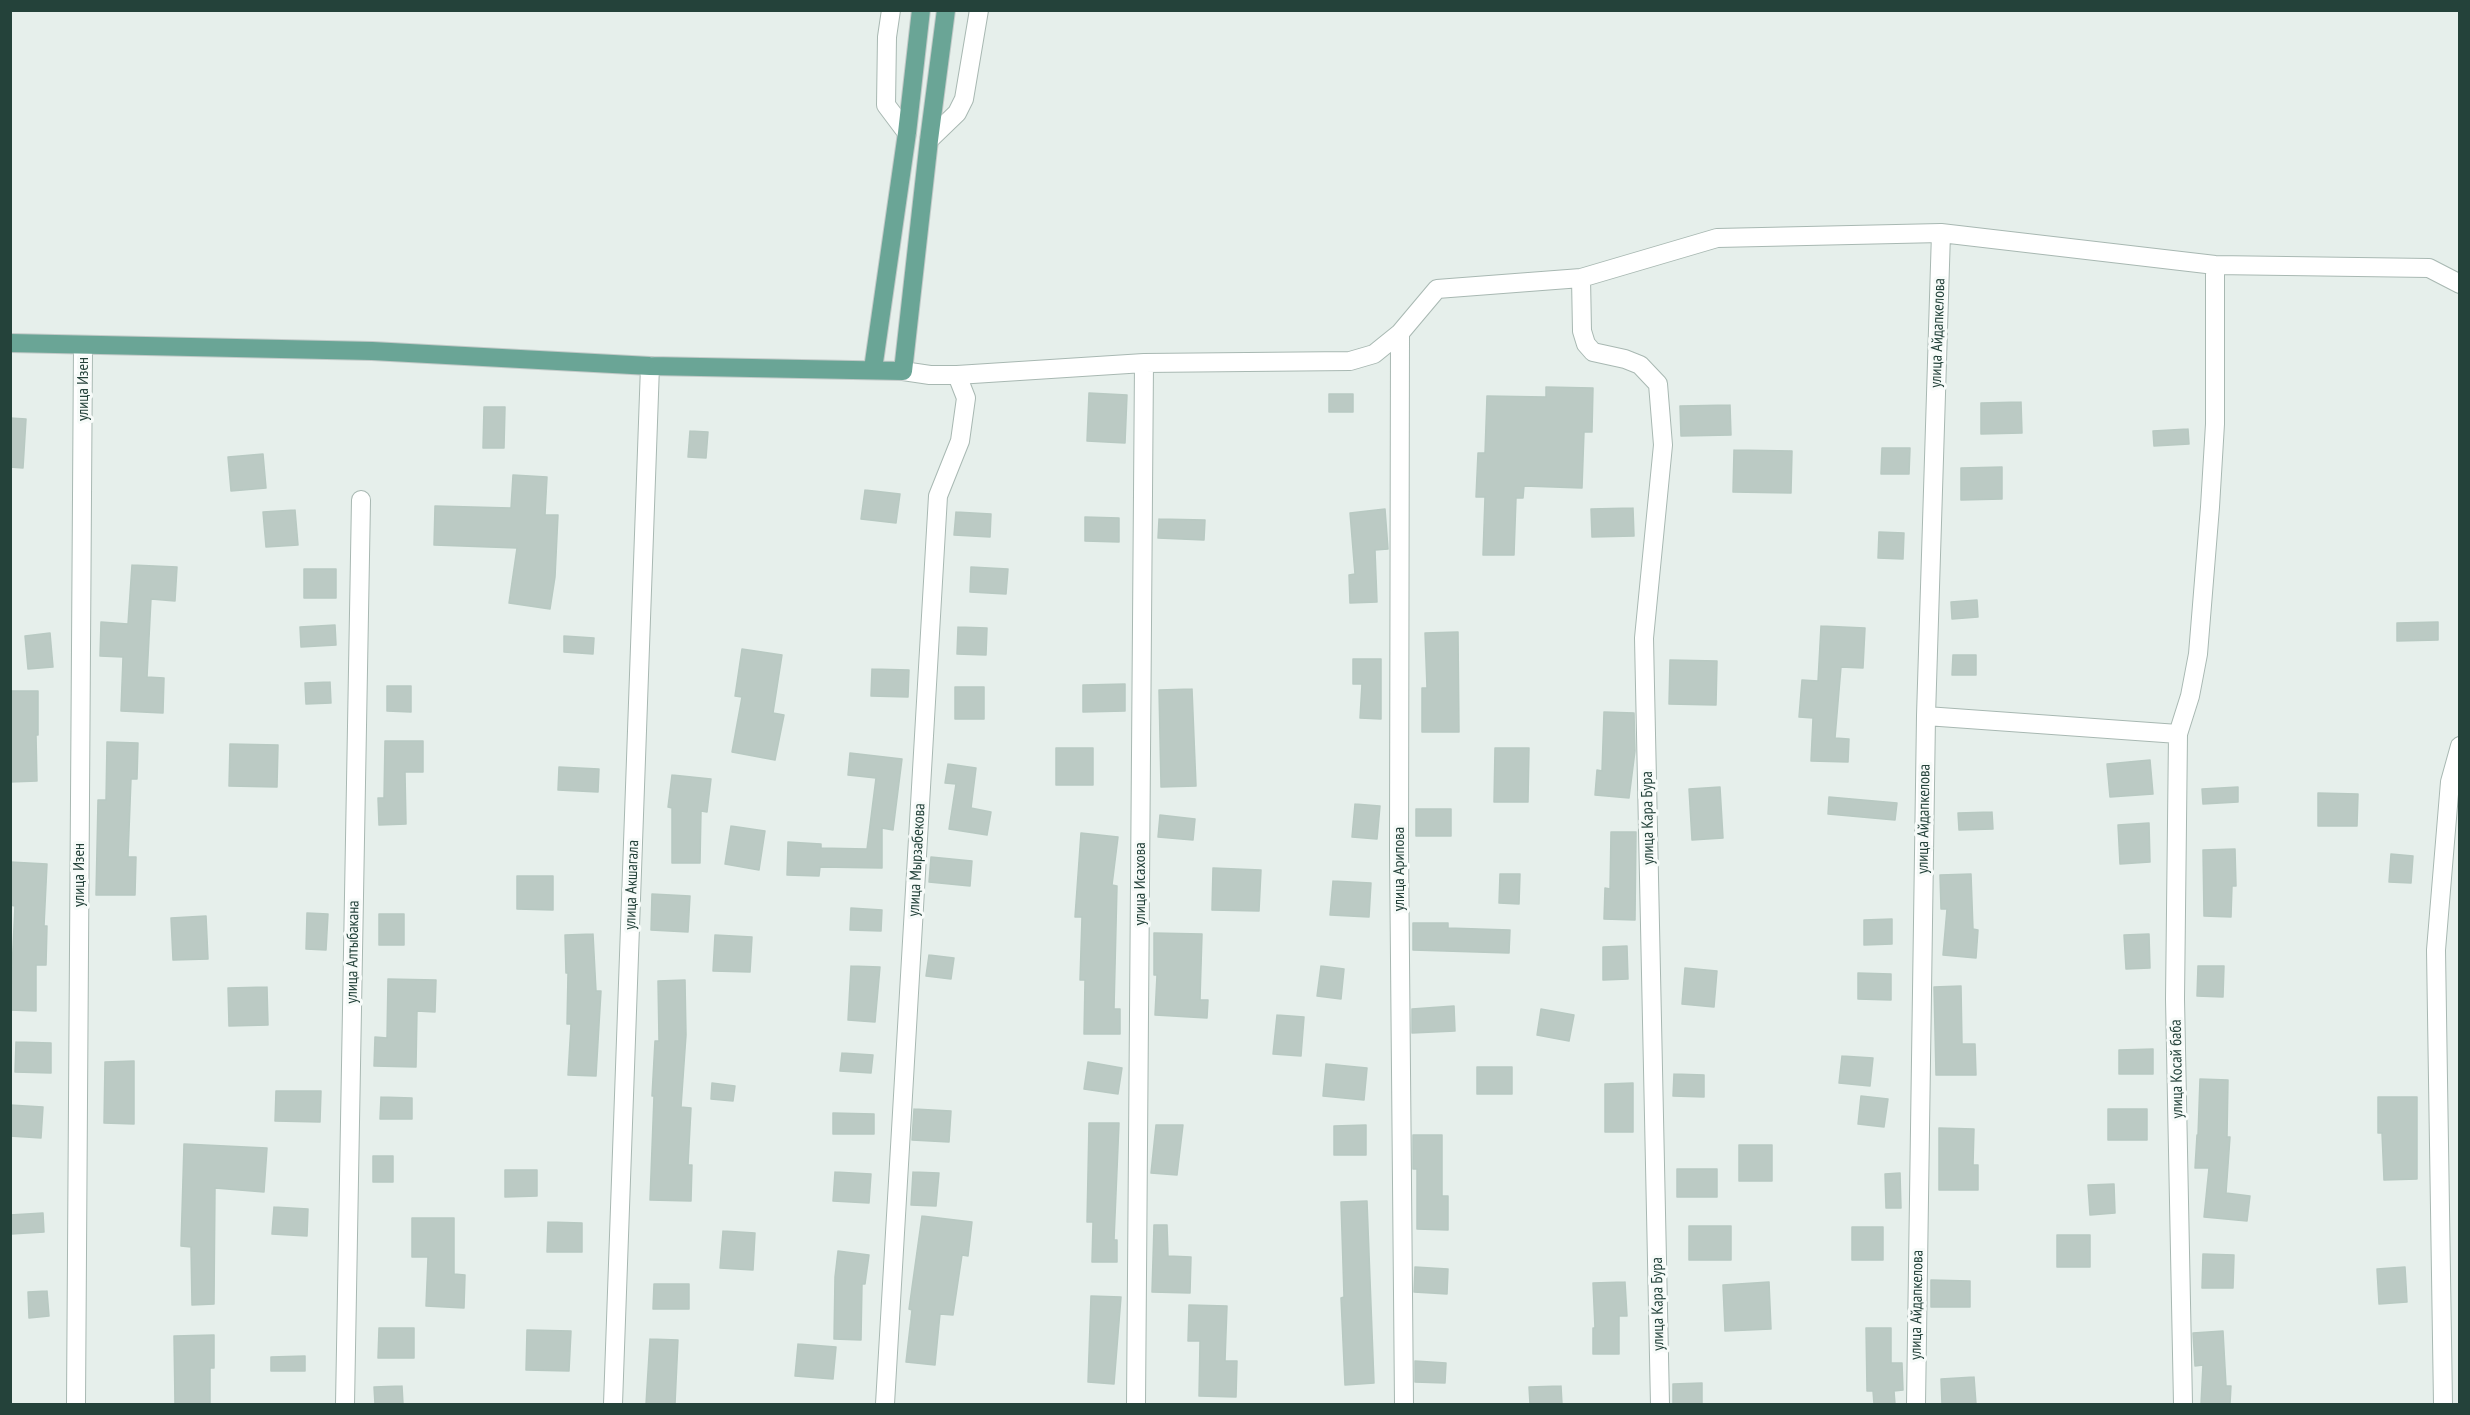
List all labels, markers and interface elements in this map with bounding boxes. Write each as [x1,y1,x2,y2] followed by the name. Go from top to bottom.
[1926,278,1950,388] street label: улица Айдапкелова
[73,357,93,421] street label: улица Изен
[1913,764,1935,874] street label: улица Айдапкелова
[1638,771,1658,865] street label: улица Кара Бура
[904,803,930,917] street label: улица Мырзабекова
[1389,827,1409,911] street label: улица Арипова
[621,840,643,930] street label: улица Акшагала
[1130,842,1150,926] street label: улица Исахова
[69,843,89,907] street label: улица Изен
[343,900,363,1004] street label: улица Алтыбакана
[2167,1019,2187,1119] street label: улица Косай баба
[1906,1250,1928,1360] street label: улица Айдапкелова
[1648,1257,1668,1351] street label: улица Кара Бура

